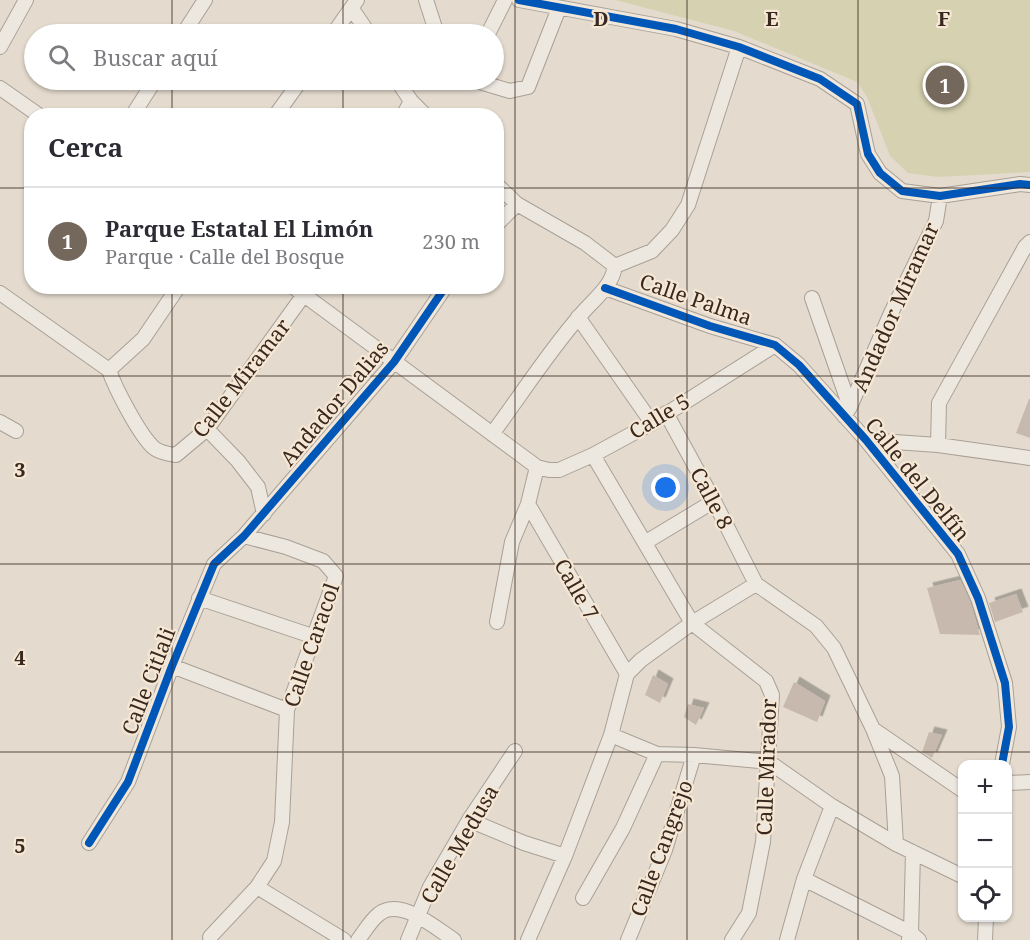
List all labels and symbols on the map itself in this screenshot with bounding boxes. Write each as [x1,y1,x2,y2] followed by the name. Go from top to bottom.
[593,5,609,32] text: D
[765,5,779,32] text: E
[938,5,950,32] text: F
[926,62,964,107] pin: 1
[845,218,945,396] street label: Andador Miramar
[636,267,756,331] street label: Calle Palma
[186,313,296,443] street label: Calle Miramar
[273,335,395,471] street label: Andador Dalias
[623,387,695,445] street label: Calle 5
[859,411,977,547] street label: Calle del Delfín
[14,456,26,483] text: 3
[684,462,740,534] street label: Calle 8
[651,473,680,502] your location
[548,553,606,625] street label: Calle 7
[277,579,345,711] street label: Calle Caracol
[115,623,181,739] street label: Calle Citlali
[14,644,26,671] text: 4
[750,698,782,836] street label: Calle Mirador
[623,776,699,920] street label: Calle Cangrejo
[414,779,504,909] street label: Calle Medusa
[14,832,26,859] text: 5

